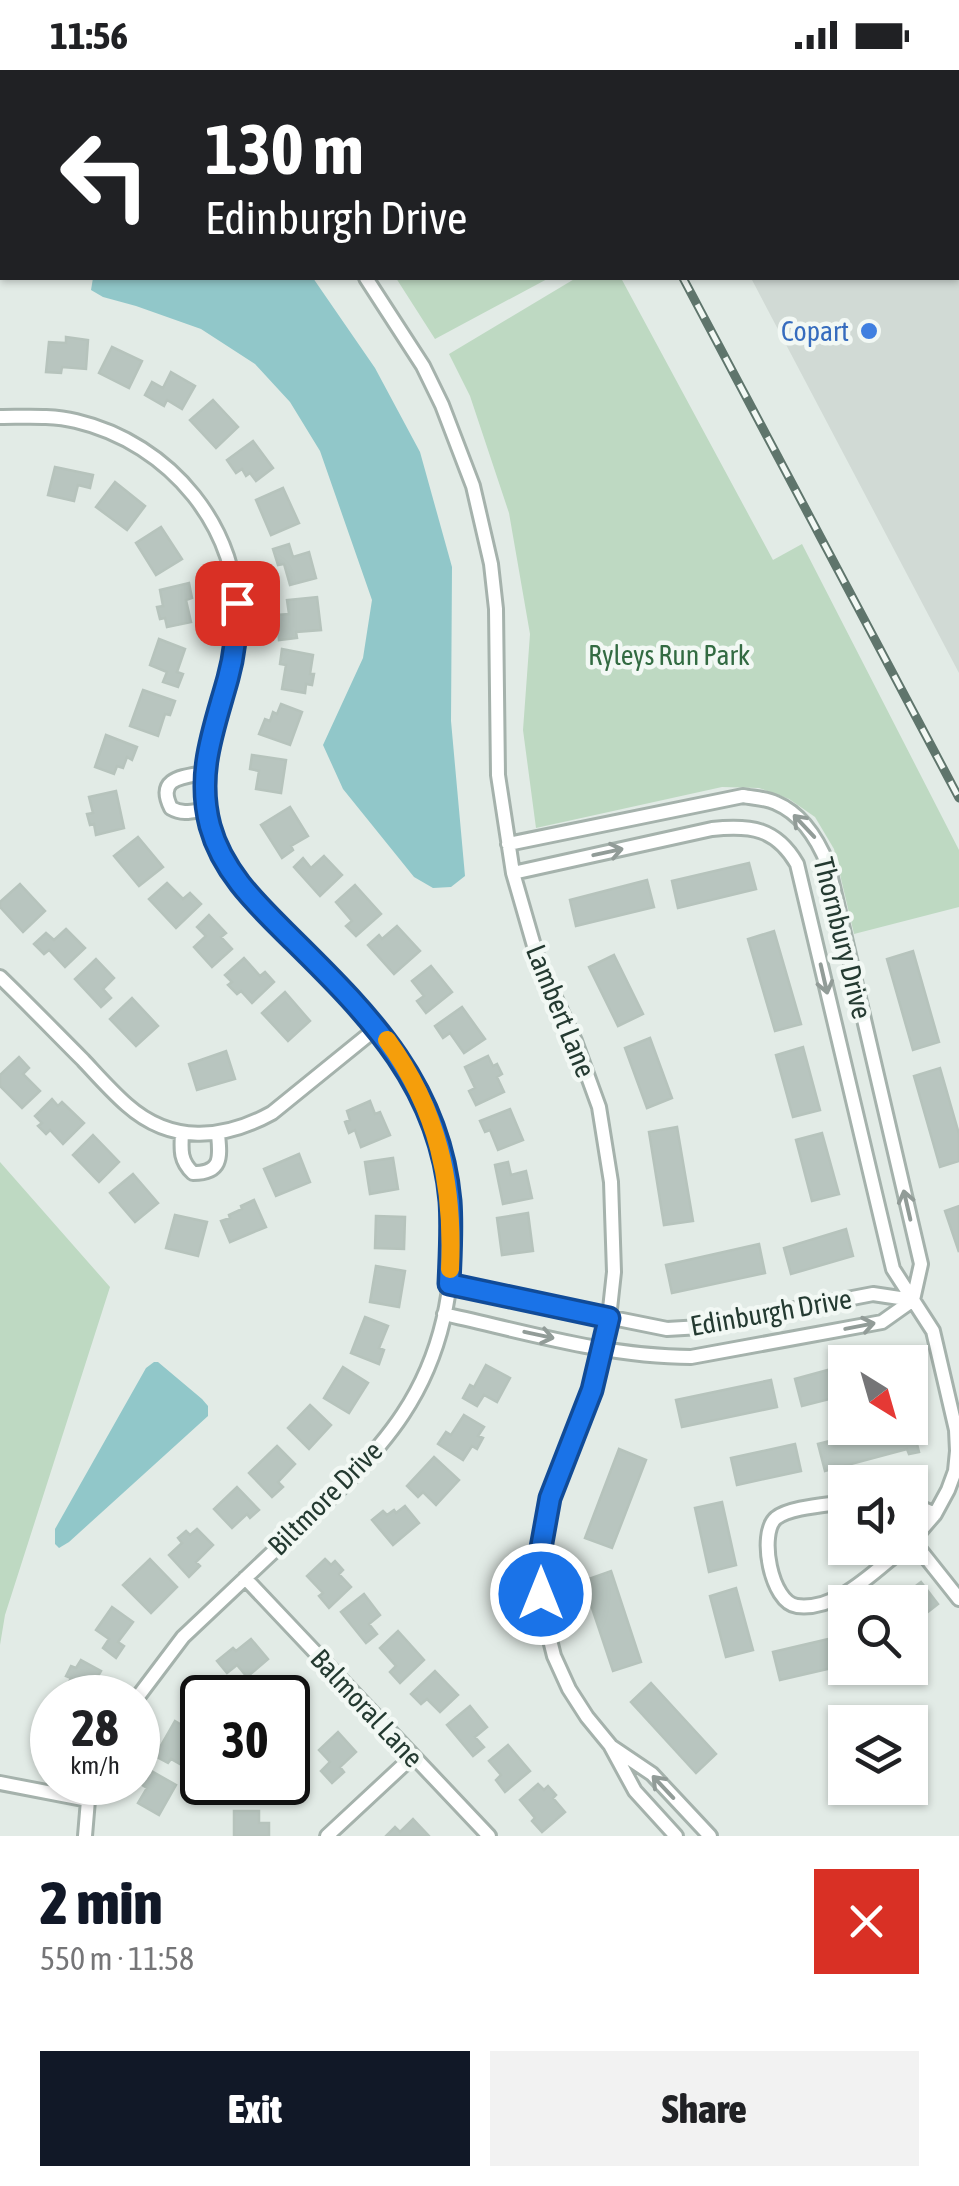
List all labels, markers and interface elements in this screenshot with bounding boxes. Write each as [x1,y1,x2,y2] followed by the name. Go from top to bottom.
[50,14,128,57] text: 11:56
[205,109,364,189] text: 130 m
[40,110,170,240] icon: left
[205,192,467,244] text: Edinburgh Drive
[781,315,849,347] place label: Copart
[858,320,880,342] marker: Copart
[195,561,280,646] pin
[210,576,265,631] icon: arrive
[588,639,750,671] park label: Ryleys Run Park
[792,815,816,839] one-way arrow
[591,842,623,860] one-way arrow
[808,854,878,1022] street label: Thornbury Drive
[520,940,602,1082] street label: Lambert Lane
[816,962,834,994] one-way arrow
[897,1190,915,1222] one-way arrow
[688,1282,854,1342] street label: Edinburgh Drive
[843,1316,875,1335] one-way arrow
[522,1326,554,1345] one-way arrow
[828,1345,928,1445] north arrow
[828,1345,928,1805] map controls
[261,1434,389,1562] street label: Biltmore Drive
[828,1465,928,1565] button: sound
[489,1542,593,1646] position arrow
[828,1585,928,1685] button: search
[304,1643,430,1773] street label: Balmoral Lane
[180,1675,310,1805] speed limit sign: 30
[71,1699,118,1757] text: 28
[828,1705,928,1805] button: layers
[70,1751,120,1779] text: km/h
[651,1775,675,1799] one-way arrow
[40,1868,163,1937] text: 2 min
[814,1869,919,1974] button: close
[40,1940,194,1977] text: 550 m · 11:58
[40,2051,470,2166] button: Exit
[490,2051,919,2166] button: Share

